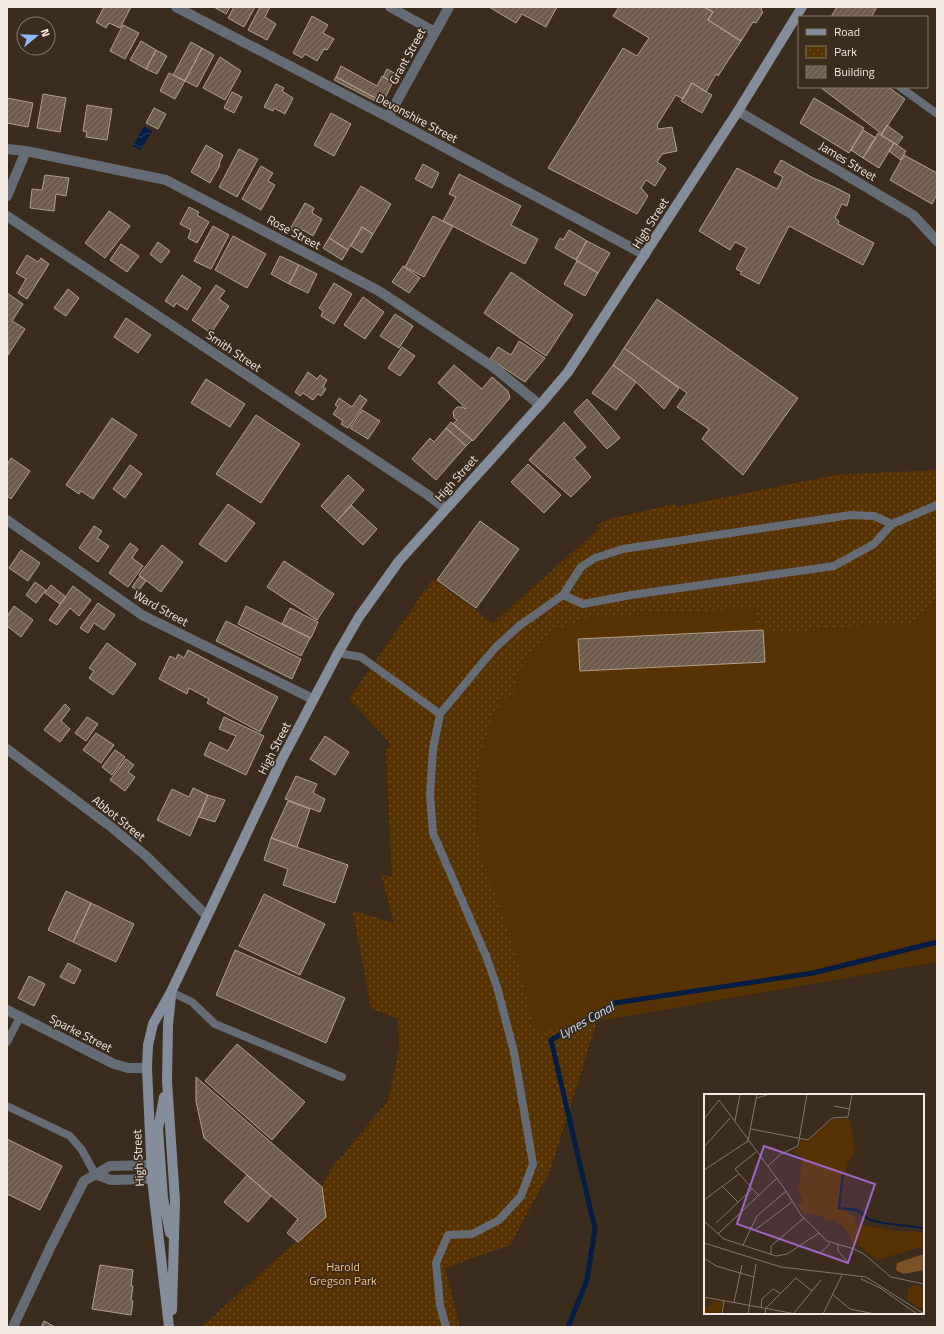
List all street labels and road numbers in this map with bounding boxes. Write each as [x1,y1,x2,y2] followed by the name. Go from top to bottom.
[384,24,431,88] street label: Grant Street
[373,88,462,148] street label: Devonshire Street
[815,136,881,186] street label: James Street
[627,193,674,252] street label: High Street
[264,210,325,255] street label: Rose Street
[202,325,266,377] street label: Smith Street
[430,450,483,506] street label: High Street
[130,585,193,631] street label: Ward Street
[253,718,296,778] street label: High Street
[88,791,150,846] street label: Abbot Street
[46,1009,116,1057] street label: Sparke Street
[127,1128,149,1187] street label: High Street

